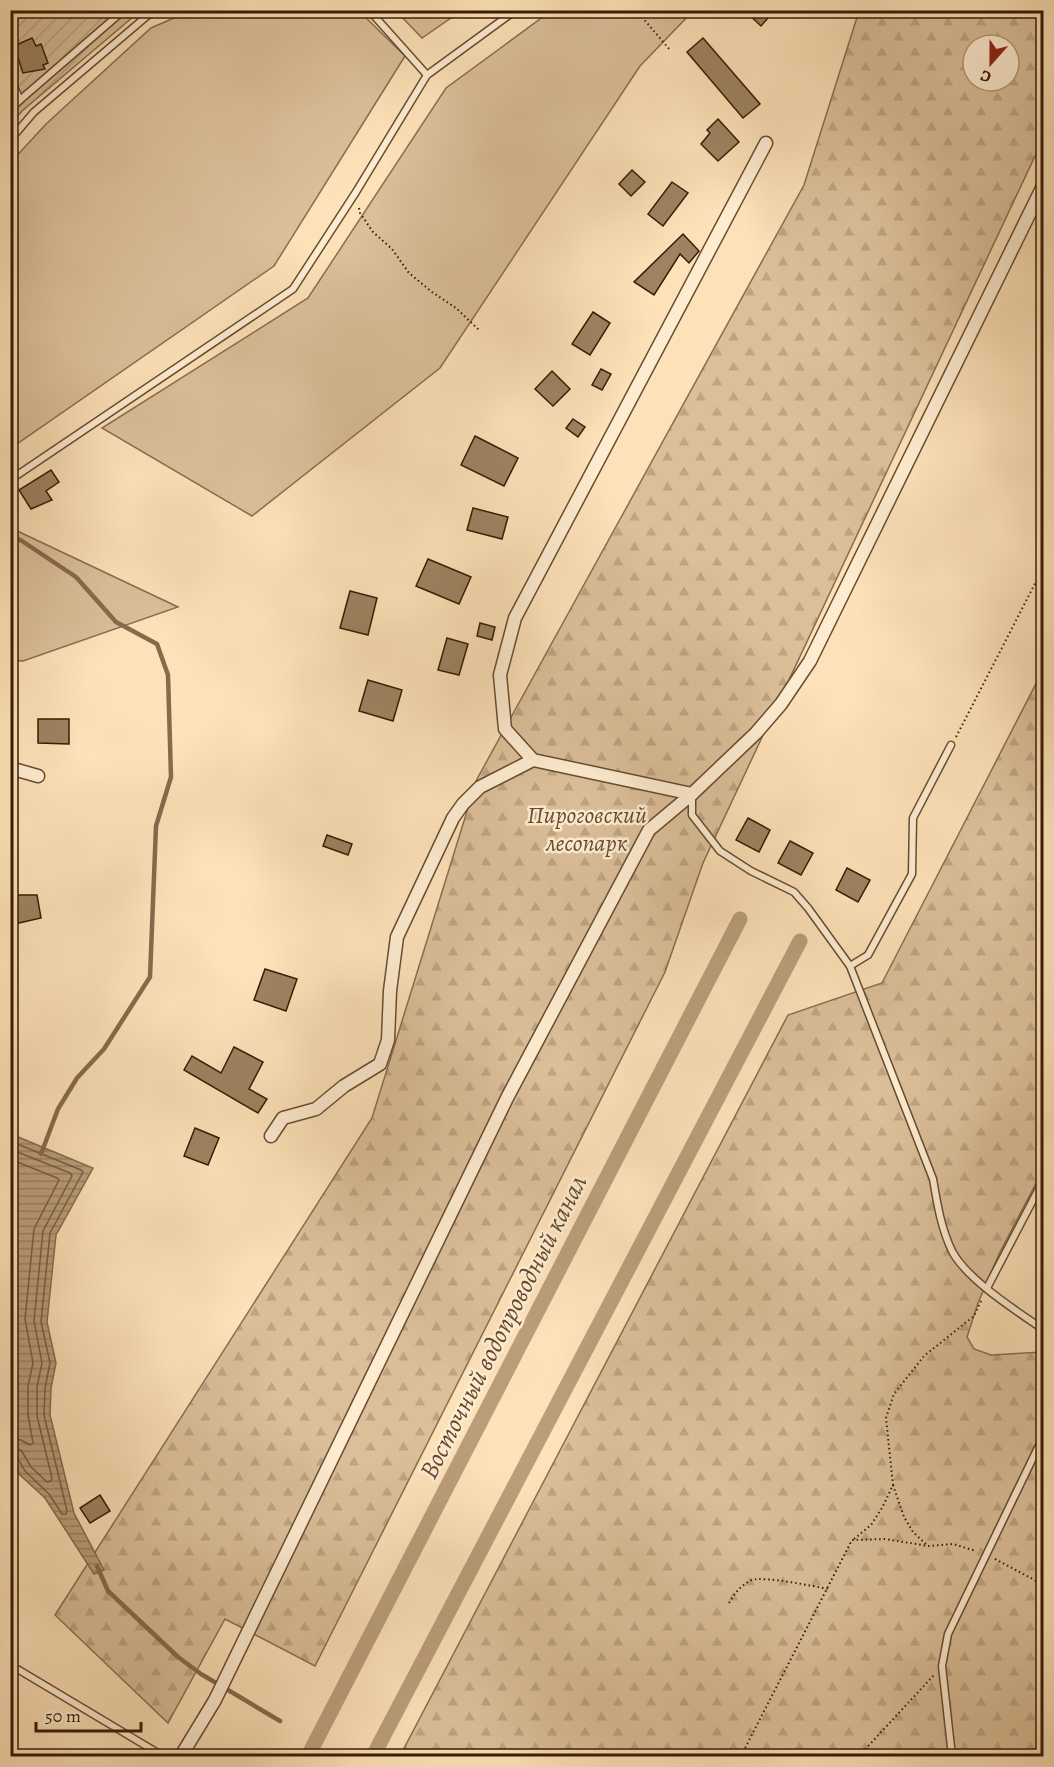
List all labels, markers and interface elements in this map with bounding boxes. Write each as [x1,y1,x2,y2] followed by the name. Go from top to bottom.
[961,33,1021,93] north arrow
[977,64,995,88] text: С
[527,799,647,859] park label: Пироговский лесопарк
[411,1168,595,1485] water label: Восточный водопроводный канал
[36,1695,141,1733] scale bar
[45,1704,81,1728] text: 50 m

